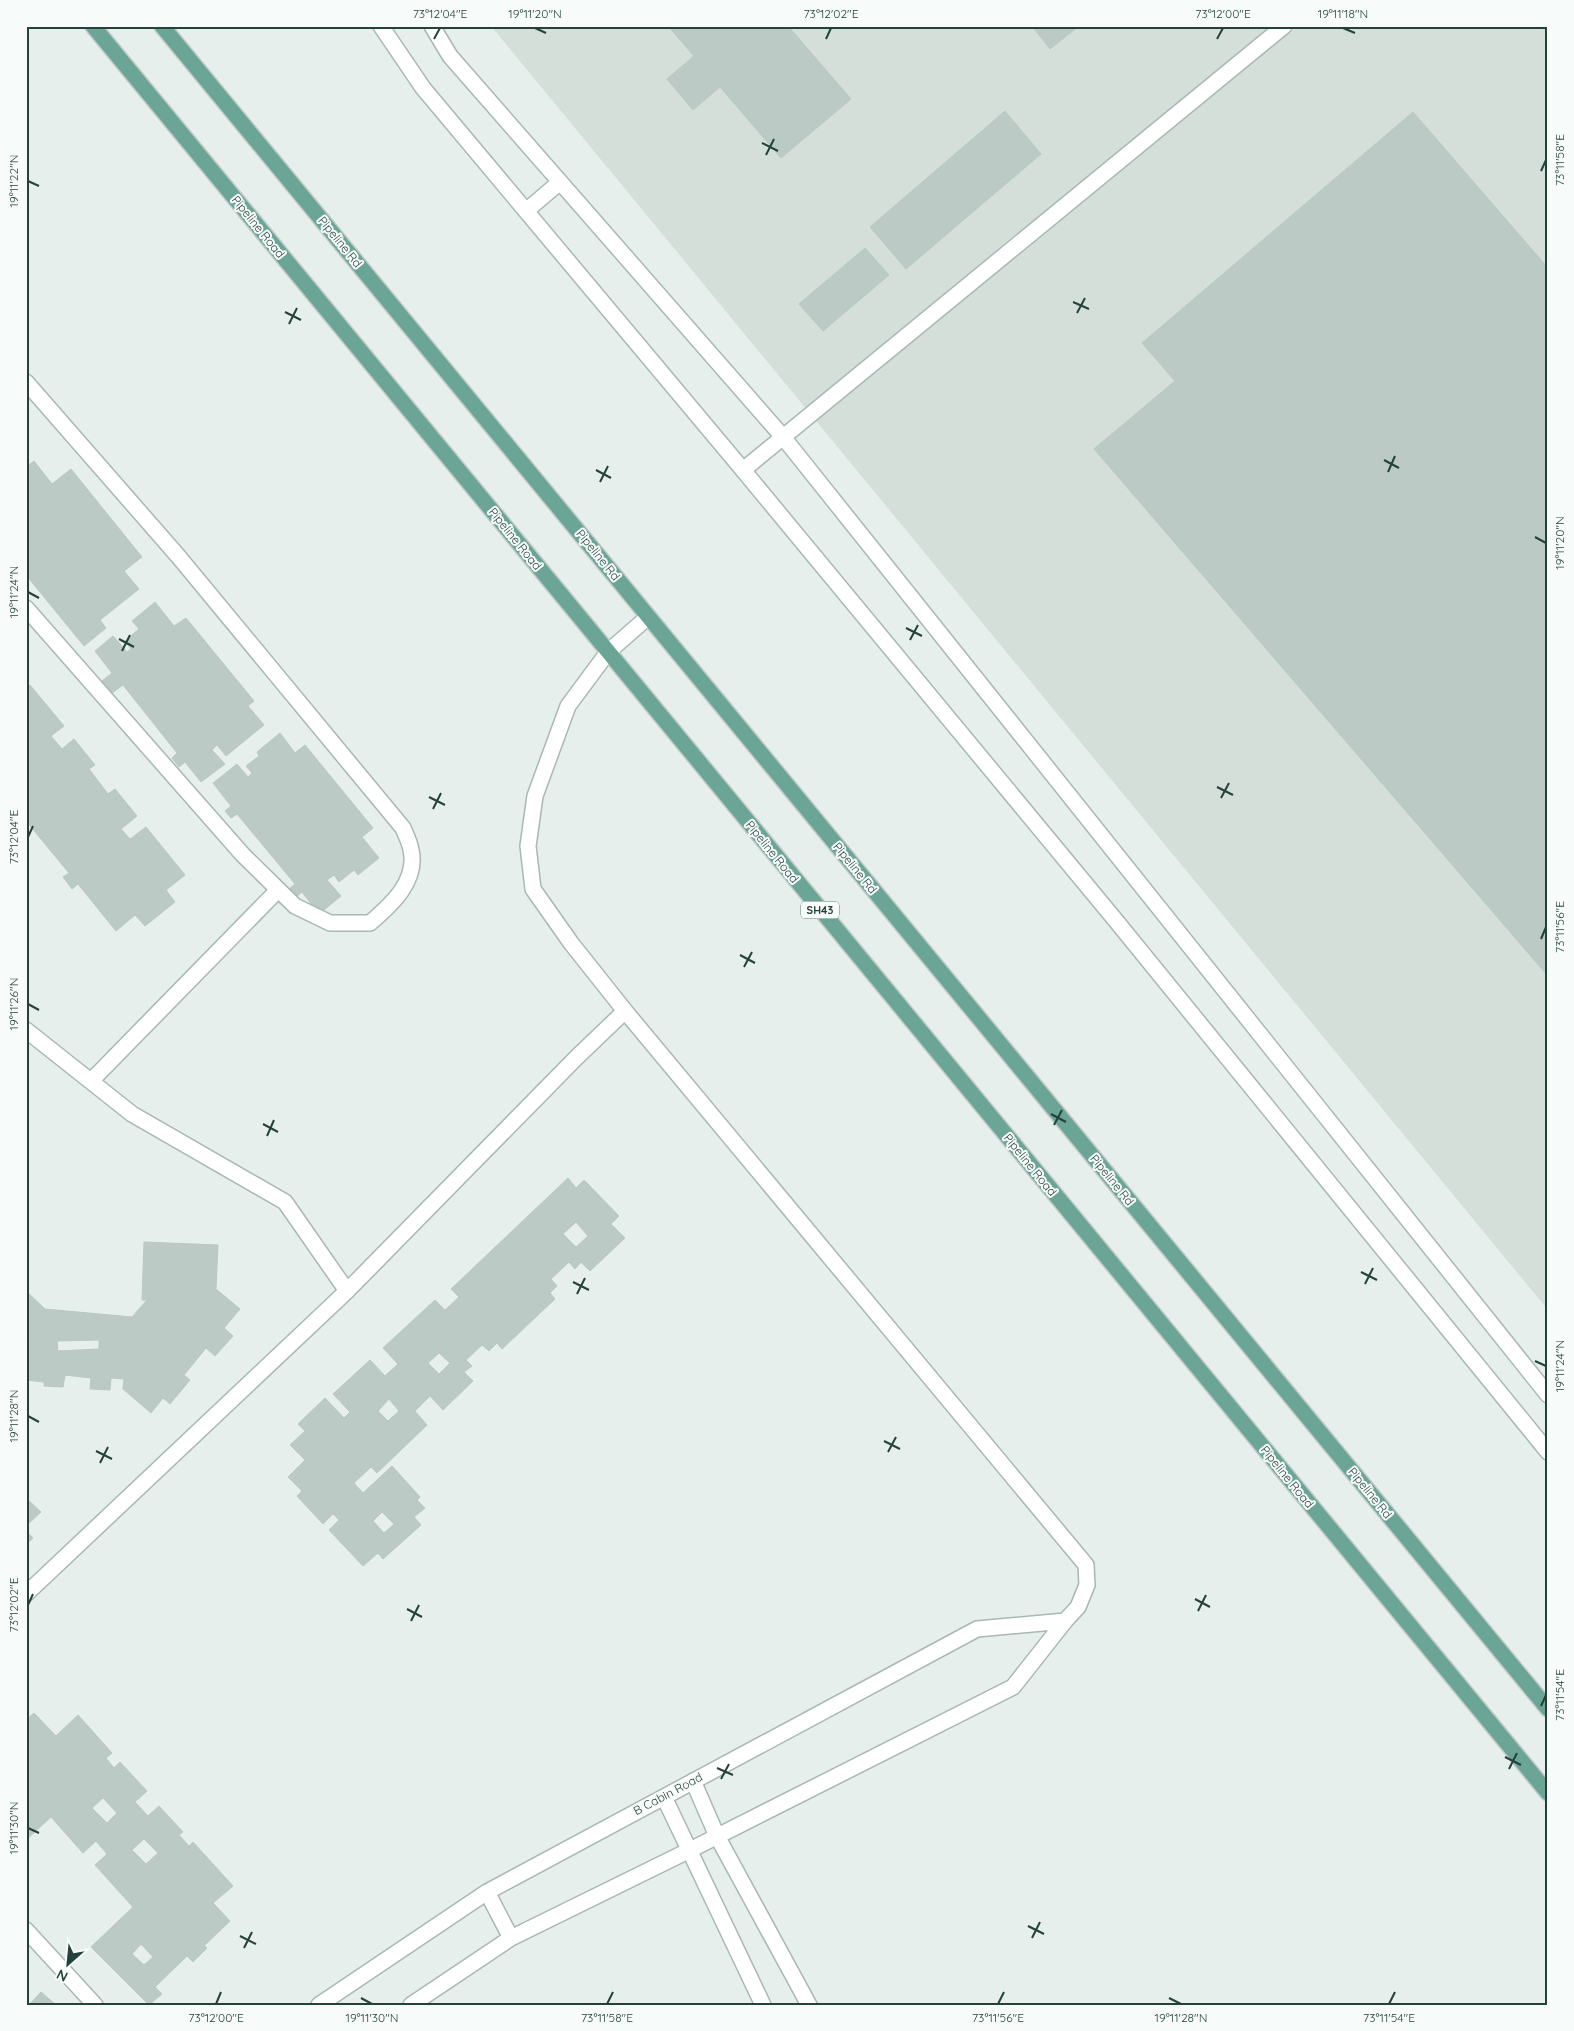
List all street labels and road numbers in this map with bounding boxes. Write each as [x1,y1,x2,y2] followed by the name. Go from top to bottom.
[229,192,288,261] street label: Pipeline Road
[315,213,366,270] street label: Pipeline Rd
[486,504,545,573] street label: Pipeline Road
[573,526,624,583] street label: Pipeline Rd
[743,817,802,886] street label: Pipeline Road
[830,839,881,896] street label: Pipeline Rd
[801,902,839,918] road number: SH43
[1001,1130,1060,1199] street label: Pipeline Road
[1087,1151,1138,1208] street label: Pipeline Rd
[1258,1442,1317,1511] street label: Pipeline Road
[1345,1464,1396,1521] street label: Pipeline Rd
[631,1769,705,1818] street label: B Cabin Road

